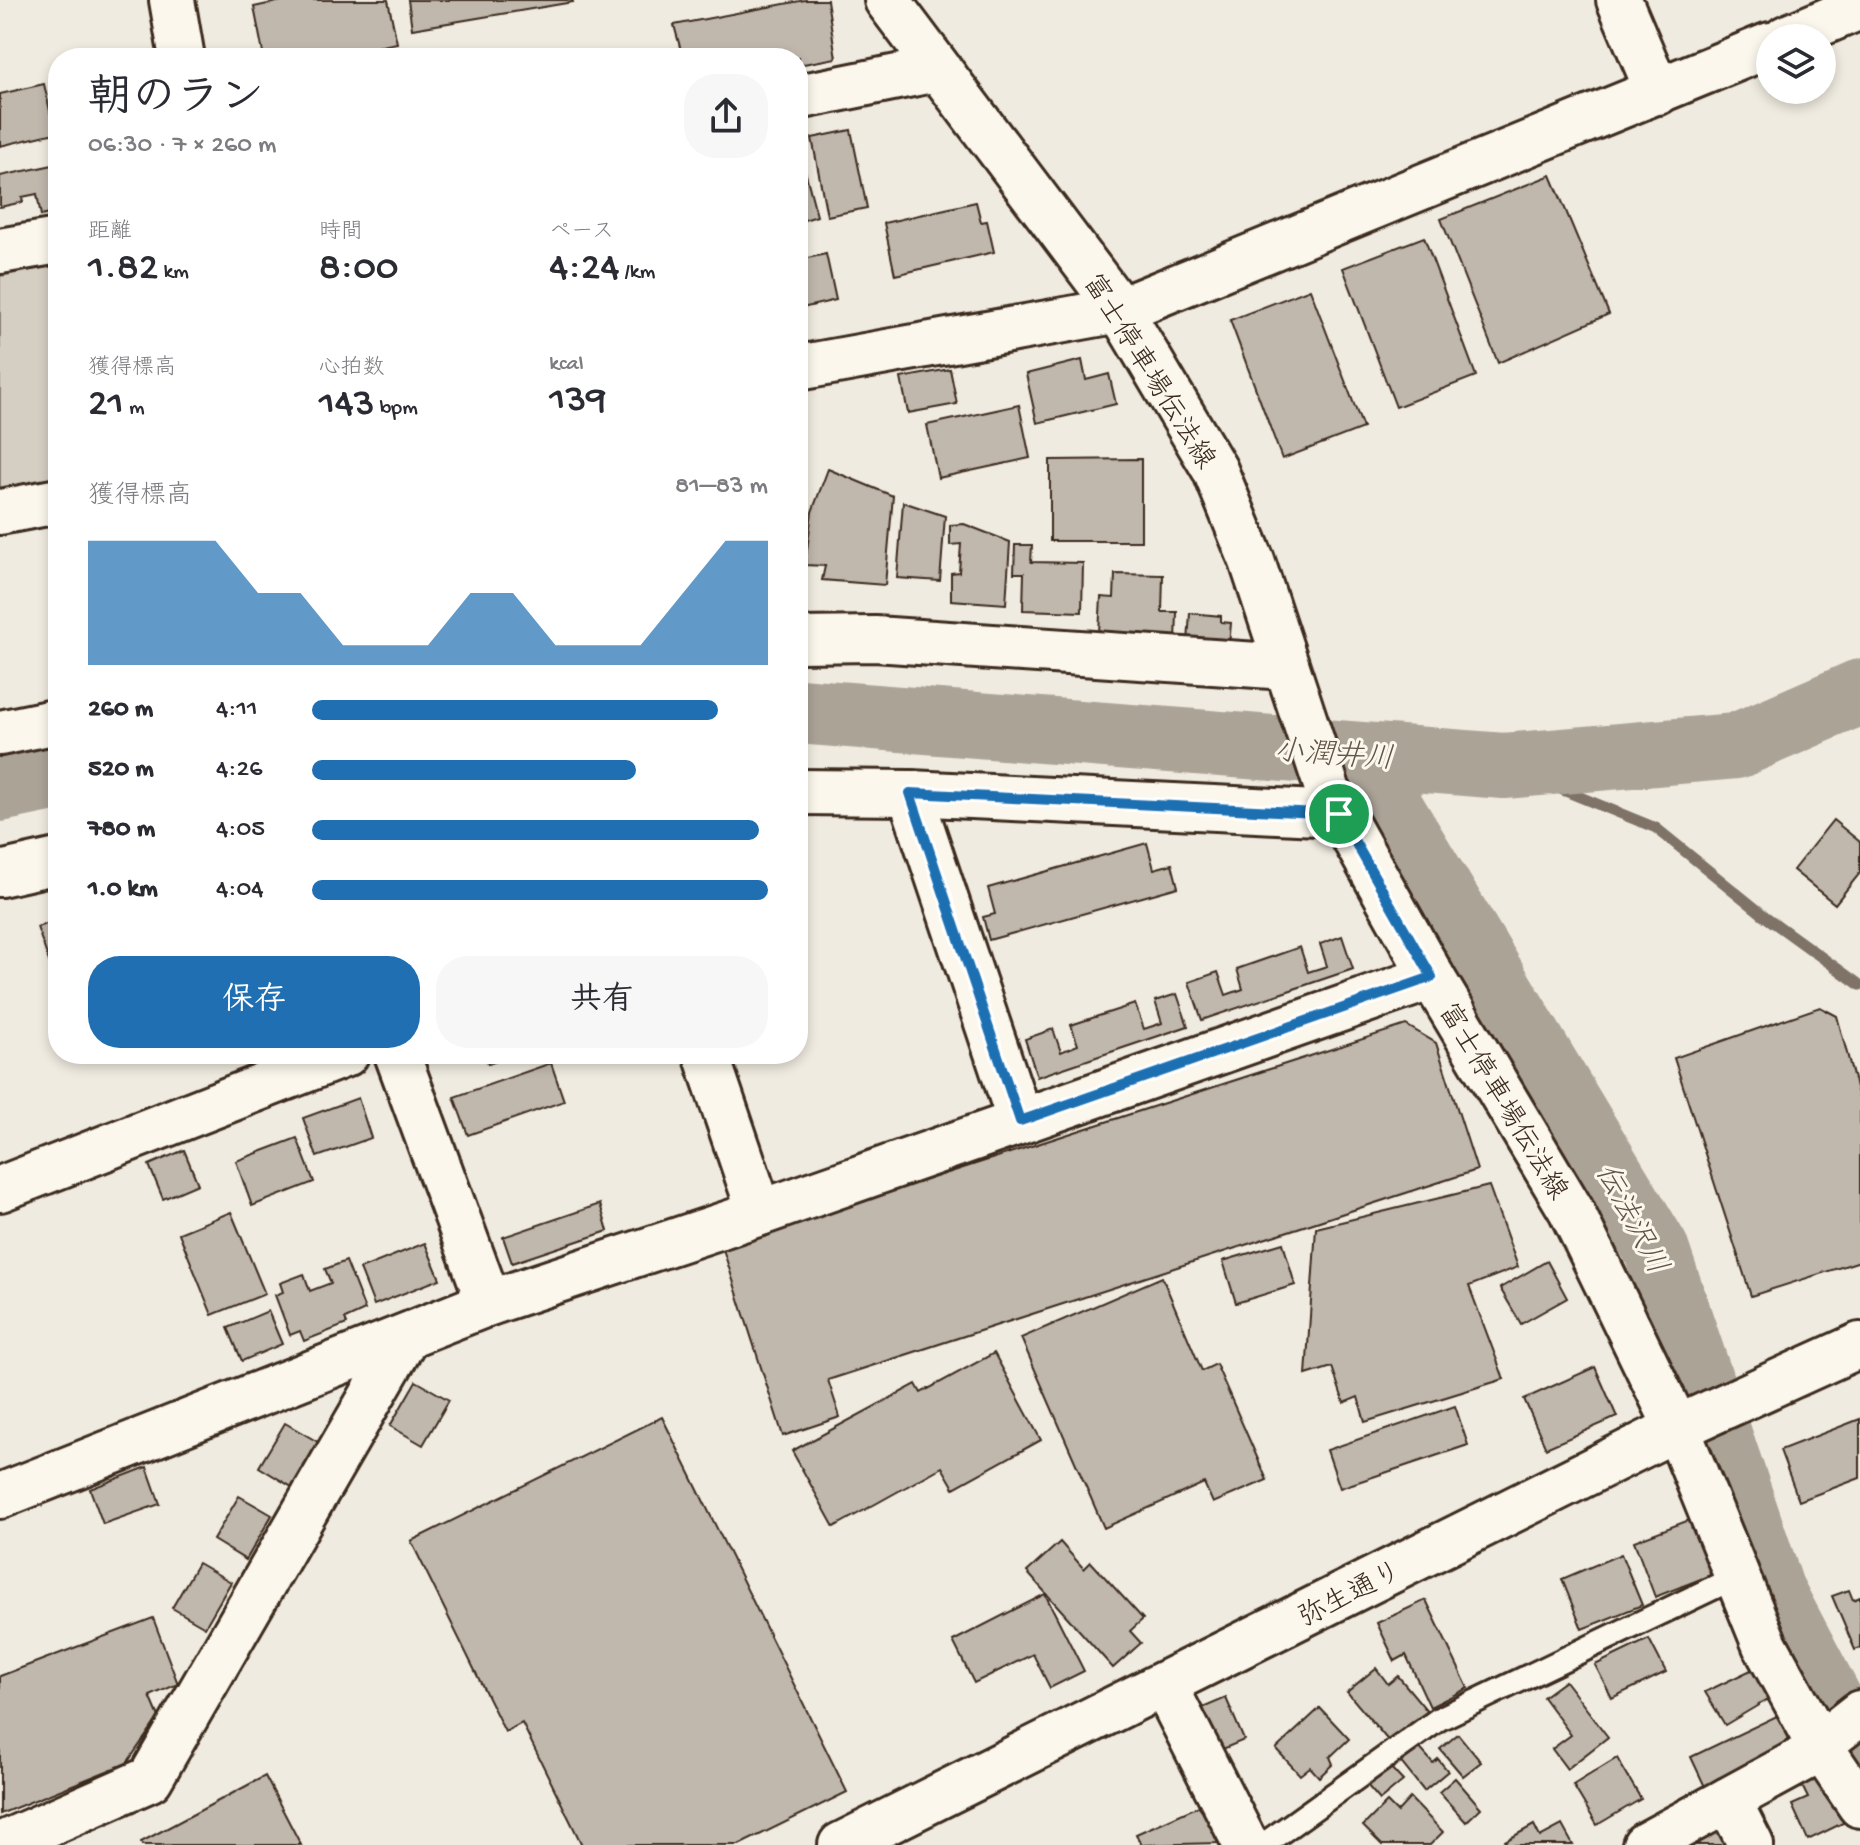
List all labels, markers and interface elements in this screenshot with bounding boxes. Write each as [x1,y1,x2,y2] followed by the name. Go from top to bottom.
[1756,24,1836,104] map controls
[1756,24,1836,104] button: layers
[684,74,768,158] button: share
[88,75,264,127] text: 朝のラン
[88,131,277,162] text: 06:30 · 7 × 260 m
[88,220,132,246] text: 距離
[319,220,363,246] text: 時間
[549,220,614,246] text: ペース
[88,246,158,293] text: 1.82
[319,246,399,293] text: 8:00
[549,246,619,293] text: 4:24
[158,260,189,286] text: km
[619,260,655,286] text: /km
[1074,268,1221,476] street label: 富士停車場伝法線
[549,352,584,378] text: kcal
[88,356,176,382] text: 獲得標高
[319,356,385,382] text: 心拍数
[549,378,606,425] text: 139
[88,382,124,429] text: 21
[319,382,375,429] text: 143
[124,396,145,422] text: m
[375,396,418,422] text: bpm
[675,472,768,503] text: 81–83 m
[88,482,192,513] text: 獲得標高
[88,695,153,726] text: 260 m
[216,695,257,726] text: 4:11
[1273,734,1395,779] water label: 小潤井川
[88,755,154,786] text: 520 m
[216,755,262,786] text: 4:26
[1305,780,1373,848] pin
[1317,792,1361,836] icon: arrive
[88,815,155,846] text: 780 m
[216,815,265,846] text: 4:05
[88,875,158,906] text: 1.0 km
[216,875,264,906] text: 4:04
[88,956,420,1048] button: 保存
[436,956,768,1048] button: 共有
[1429,997,1574,1207] street label: 富士停車場伝法線
[1585,1158,1674,1281] water label: 伝法沢川
[1293,1555,1408,1636] street label: 弥生通り

